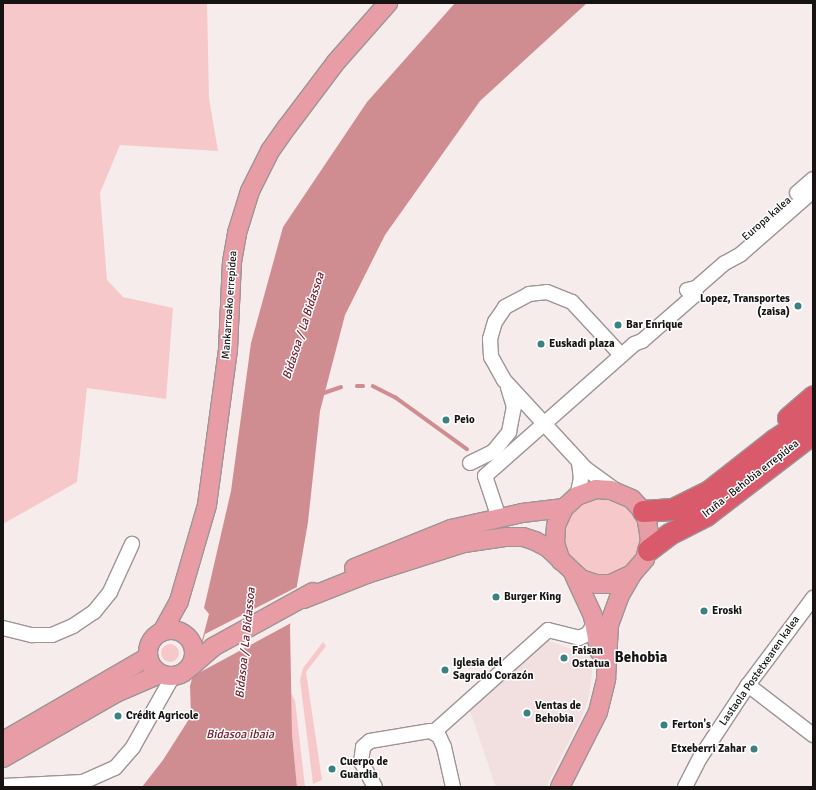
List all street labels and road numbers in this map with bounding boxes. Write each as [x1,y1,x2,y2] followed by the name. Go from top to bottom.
[740,194,794,244] street label: Europa kalea
[220,250,240,360] street label: Mankarroako errepidea
[700,437,802,521] street label: Iruña - Behobia errepidea
[717,614,803,728] street label: Lastaola Postetxearen kalea

